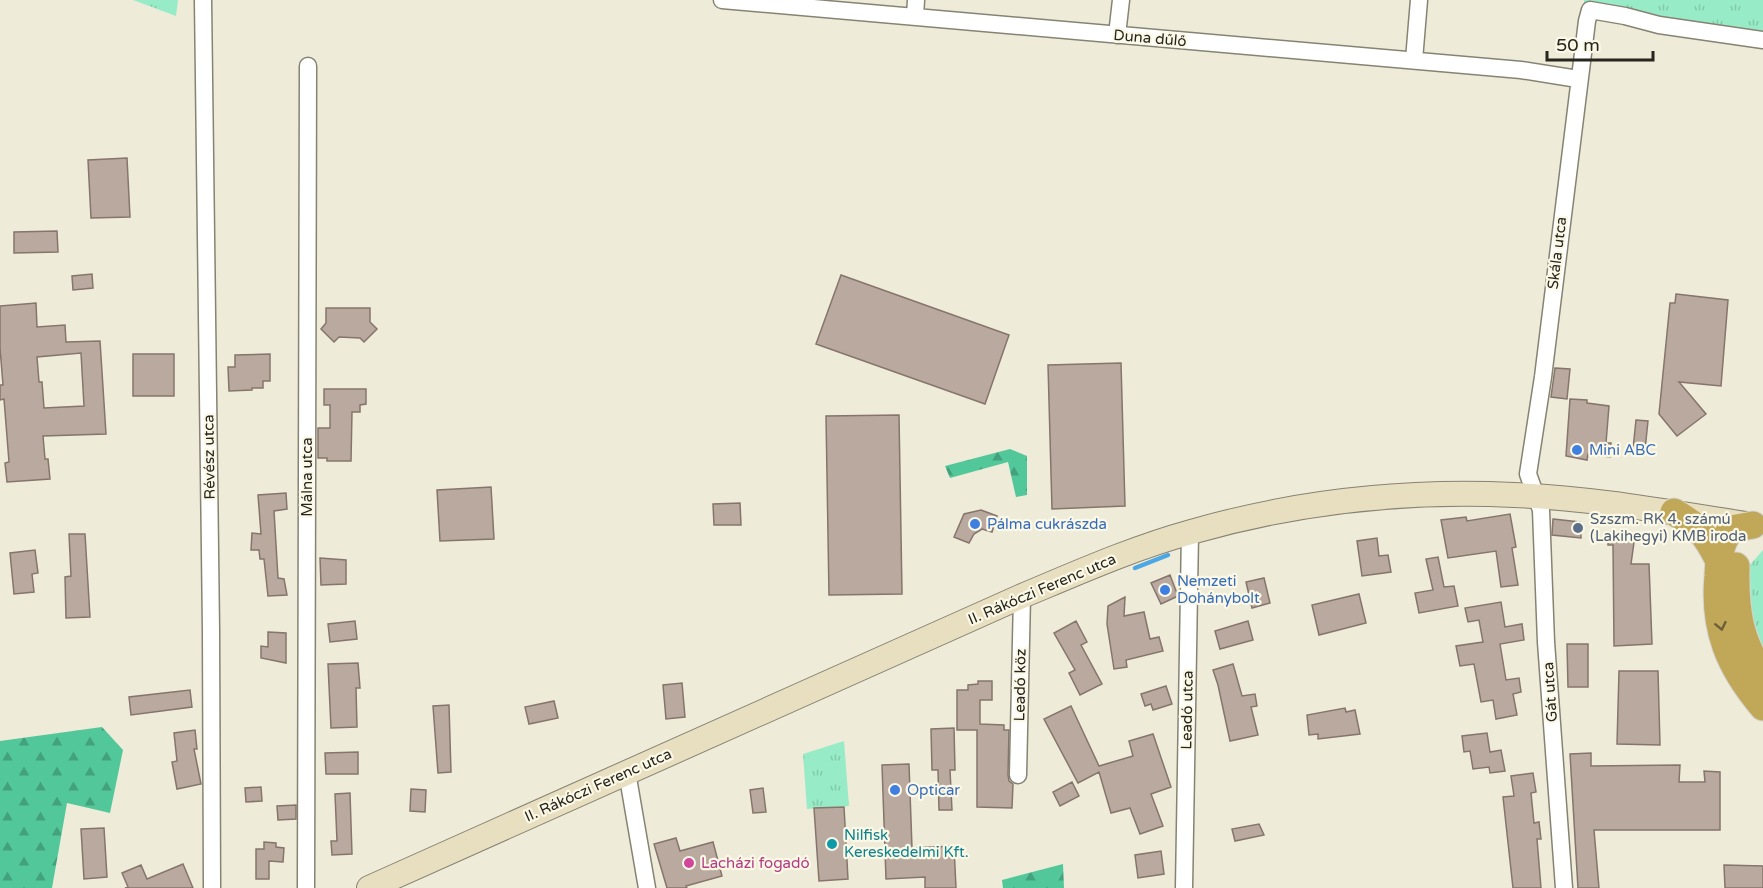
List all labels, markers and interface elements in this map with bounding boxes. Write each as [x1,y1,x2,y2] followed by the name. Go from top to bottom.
[1547,24,1654,62] scale bar
[1113,26,1187,50] street label: Duna dűlő
[1556,34,1600,56] text: 50 m
[1544,216,1570,290] street label: Skála utca
[199,414,219,500] street label: Révész utca
[298,437,316,517] street label: Málna utca
[1589,441,1656,459] place label: Mini ABC
[1570,443,1584,457] marker: Mini ABC
[1590,510,1746,545] place label: Szszm. RK 4. számú (Lakihegyi) KMB iroda
[987,515,1107,533] place label: Pálma cukrászda
[968,517,982,531] marker: Pálma cukrászda
[1571,521,1585,535] marker: Szszm. RK 4. számú (Lakihegyi) KMB iroda
[965,550,1119,628] street label: II. Rákóczi Ferenc utca
[1177,572,1260,607] place label: Nemzeti Dohánybolt
[1158,583,1172,597] marker: Nemzeti Dohánybolt
[1714,621,1727,631] one-way arrow
[1010,649,1030,721] street label: Leadó köz
[1539,661,1561,723] street label: Gát utca
[1177,670,1197,750] street label: Leadó utca
[522,744,674,826] street label: II. Rákóczi Ferenc utca
[907,781,960,799] place label: Opticar
[888,783,902,797] marker: Opticar
[844,826,969,861] place label: Nilfisk Kereskedelmi Kft.
[825,837,839,851] marker: Nilfisk Kereskedelmi Kft.
[701,854,810,872] place label: Lacházi fogadó
[682,856,696,870] marker: Lacházi fogadó

